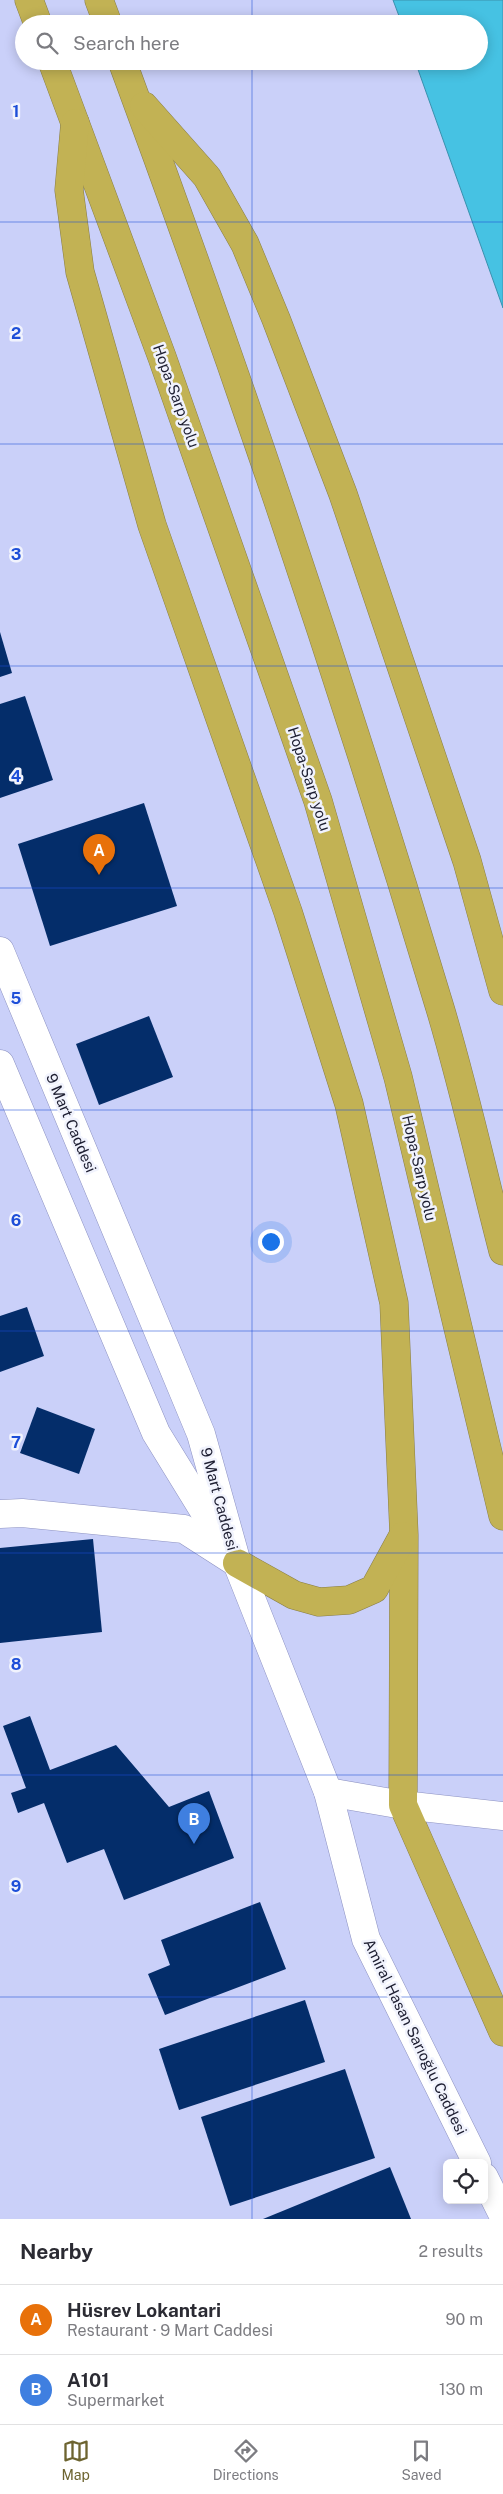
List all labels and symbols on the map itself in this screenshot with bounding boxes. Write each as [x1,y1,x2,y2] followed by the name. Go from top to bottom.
[13,102,19,121] text: 1
[11,324,21,343] text: 2
[150,342,203,450] street label: Hopa-Sarp yolu
[11,545,21,564] text: 3
[285,725,334,833] street label: Hopa-Sarp yolu
[11,767,22,786] text: 4
[83,834,115,875] pin: A
[11,989,22,1008] text: 5
[43,1071,100,1175] street label: 9 Mart Caddesi
[399,1113,440,1223] street label: Hopa-Sarp yolu
[11,1211,21,1230] text: 6
[258,1229,284,1255] your location
[11,1433,21,1452] text: 7
[198,1446,241,1552] street label: 9 Mart Caddesi
[11,1655,22,1674] text: 8
[178,1803,210,1844] pin: B
[11,1877,21,1896] text: 9
[361,1936,470,2137] street label: Amiral Hasan Sarıoğlu Caddesi

